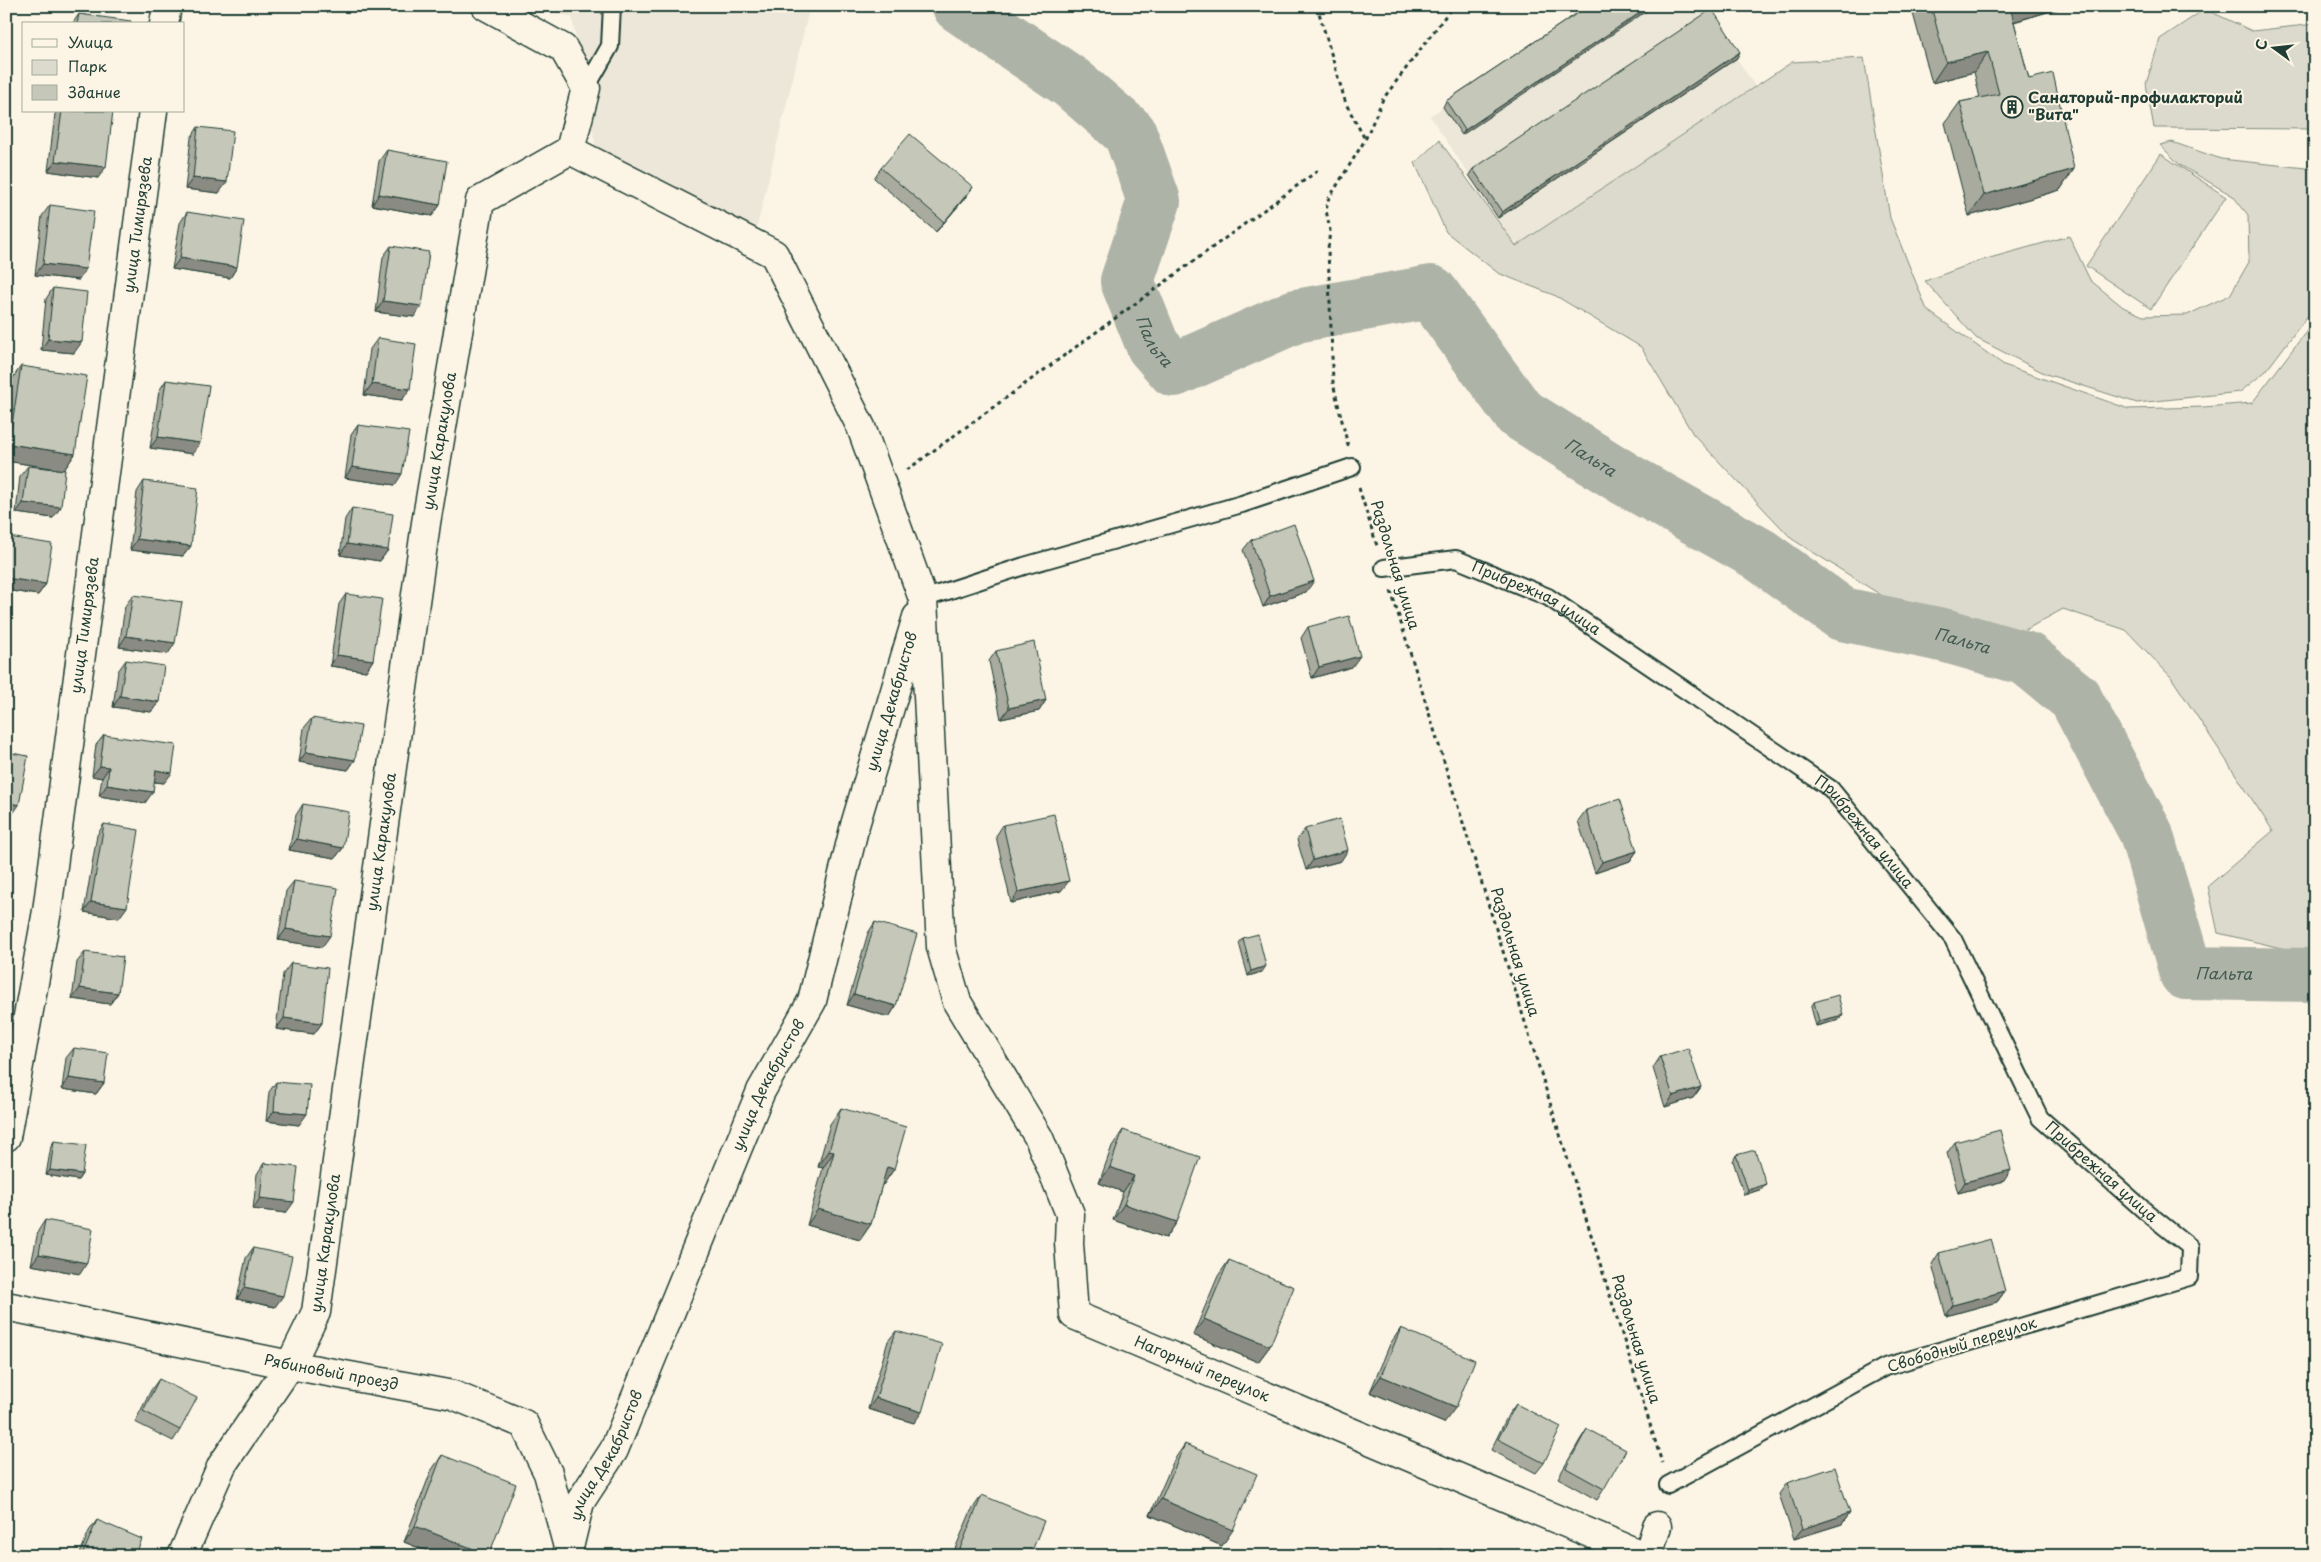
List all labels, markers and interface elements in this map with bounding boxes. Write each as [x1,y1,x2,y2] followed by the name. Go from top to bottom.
[22,22,185,112] legend
[2248,22,2298,72] north arrow
[68,30,113,53] text: Улица
[2249,37,2272,52] text: С
[68,54,107,77] text: Парк
[68,80,121,103] text: Здание
[2028,85,2243,125] place label: Санаторий-профилакторий "Вита"
[2000,95,2024,119] building icon: Санаторий-профилакторий "Вита"
[116,154,157,294] street label: улица Тимирязева
[1131,311,1180,373] water label: Пальта
[415,369,461,512] street label: улица Каракулова
[1561,431,1622,482] water label: Пальта
[1366,497,1427,633] street label: Раздольная улица
[1469,554,1607,640] street label: Прибрежная улица
[63,555,104,695] street label: улица Тимирязева
[1933,621,1994,659] water label: Пальта
[859,628,922,774] street label: улица Декабристов
[1811,768,1921,893] street label: Прибрежная улица
[359,770,401,912] street label: улица Каракулова
[1486,884,1547,1020] street label: Раздольная улица
[2195,960,2254,985] water label: Пальта
[725,1014,810,1154] street label: улица Декабристов
[2041,1115,2164,1227] street label: Прибрежная улица
[303,1171,345,1314] street label: улица Каракулова
[1607,1271,1668,1407] street label: Раздольная улица
[1884,1310,2039,1377] street label: Свободный переулок
[1131,1329,1274,1407] street label: Нагорный переулок
[262,1347,401,1395] street label: Рябиновый проезд
[563,1386,648,1523] street label: улица Декабристов

